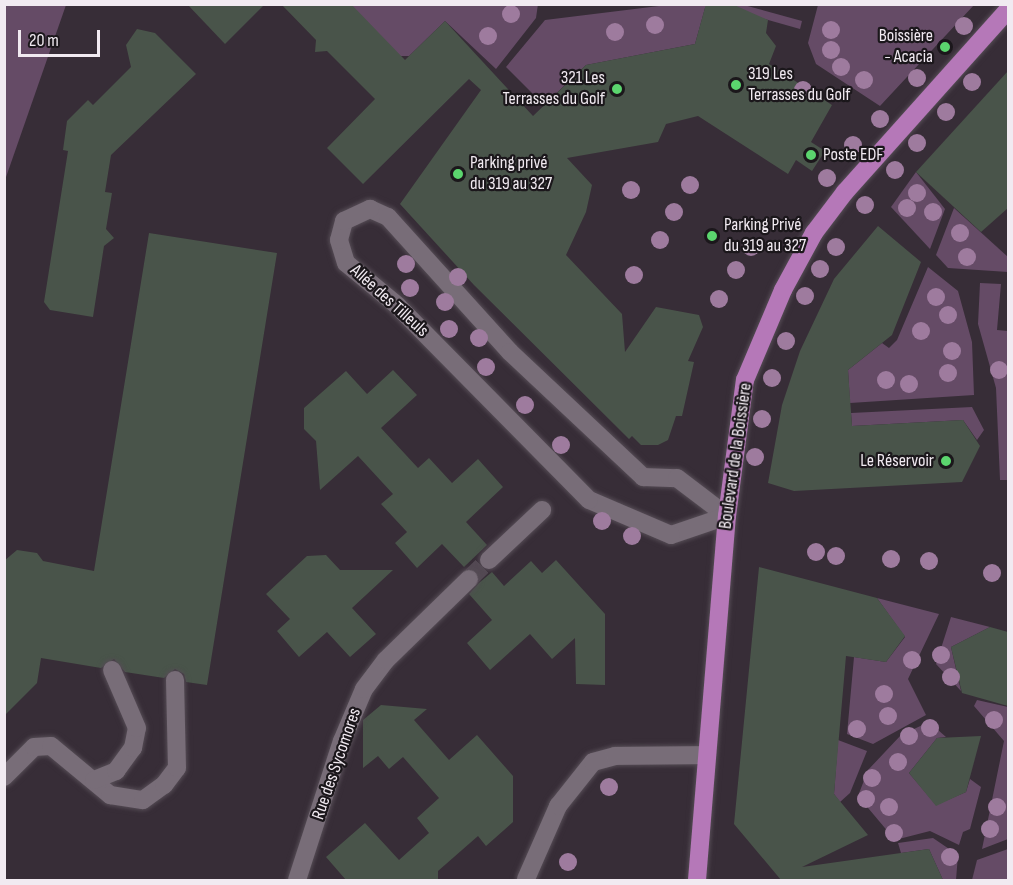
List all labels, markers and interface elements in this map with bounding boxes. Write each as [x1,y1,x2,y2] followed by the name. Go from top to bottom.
[21,18,104,56] scale bar
[879,26,933,68] place label: Boissière - Acacia
[29,30,59,51] text: 20 m
[938,40,952,54] marker: Boissière - Acacia
[748,64,851,106] place label: 319 Les Terrasses du Golf
[502,68,605,110] place label: 321 Les Terrasses du Golf
[729,78,743,92] marker: 319 Les Terrasses du Golf
[610,82,624,96] marker: 321 Les Terrasses du Golf
[823,144,883,166] place label: Poste EDF
[804,148,818,162] marker: Poste EDF
[470,153,552,195] place label: Parking privé du 319 au 327
[451,167,465,181] marker: Parking privé du 319 au 327
[724,215,806,258] place label: Parking Privé du 319 au 327
[705,229,719,243] marker: Parking Privé du 319 au 327
[345,260,433,342] street label: Allée des Tilleuls
[715,382,757,530] street label: Boulevard de la Boissière
[860,450,934,472] place label: Le Réservoir
[939,454,953,468] marker: Le Réservoir
[308,705,366,823] street label: Rue des Sycomores

